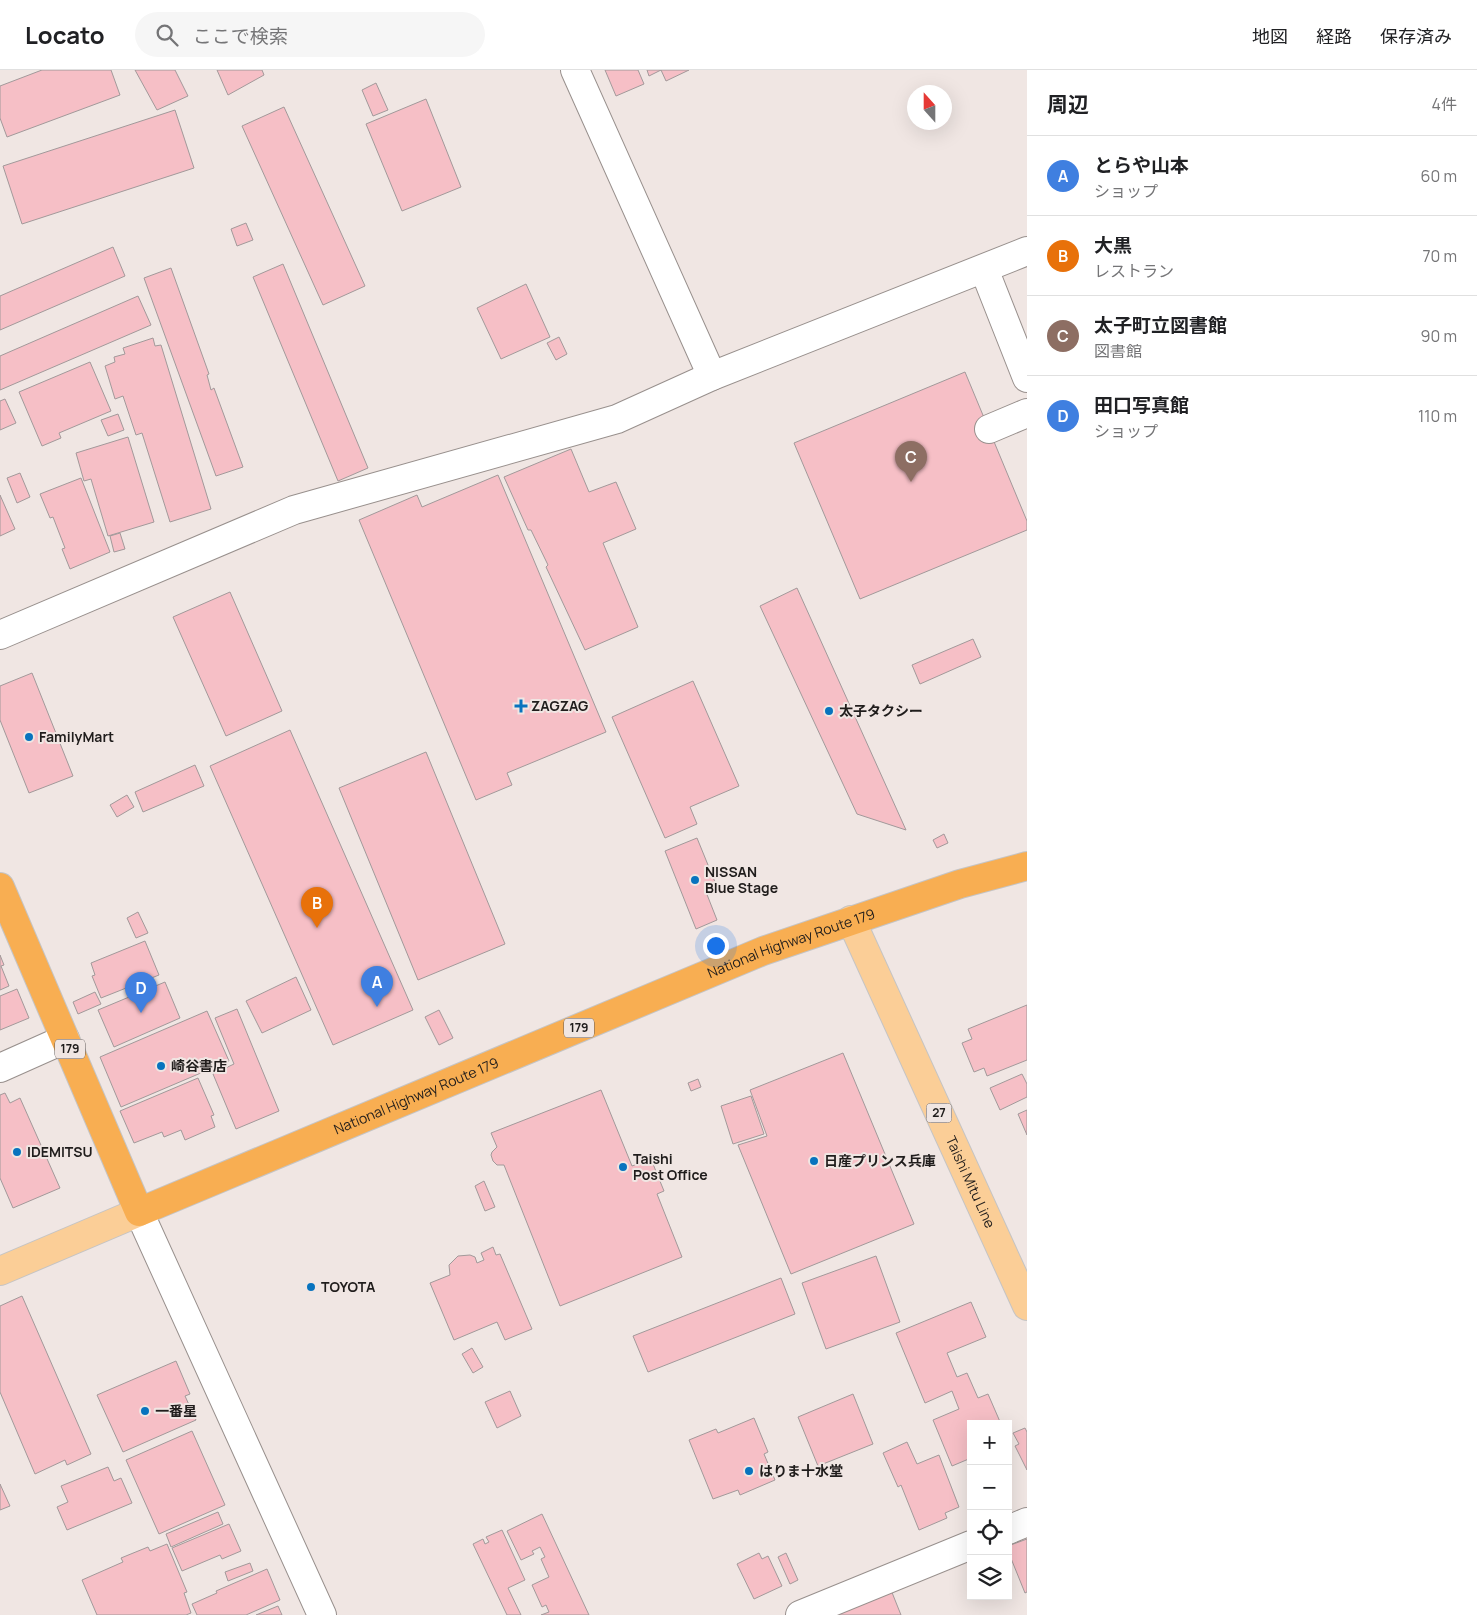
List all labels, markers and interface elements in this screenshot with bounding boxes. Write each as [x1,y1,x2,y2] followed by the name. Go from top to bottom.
[135,12,485,57] search box
[25,18,105,51] text: Locato
[153,21,181,49] icon: search
[193,23,288,49] text: ここで検索
[1252,24,1288,48] text: 地図
[1316,24,1352,48] text: 経路
[1380,24,1452,48] text: 保存済み
[907,85,952,130] north arrow
[1047,90,1089,118] text: 周辺
[1432,93,1457,115] text: 4件
[1094,152,1189,178] text: とらや山本
[1058,165,1068,187] text: A
[1421,165,1457,187] text: 60 m
[1094,180,1158,202] text: ショップ
[1094,232,1132,258] text: 大黒
[1058,245,1068,267] text: B
[1422,245,1457,267] text: 70 m
[1094,260,1174,282] text: レストラン
[1094,312,1227,338] text: 太子町立図書館
[1057,325,1069,347] text: C
[1421,325,1457,347] text: 90 m
[1094,340,1142,362] text: 図書館
[1094,392,1189,418] text: 田口写真館
[1057,405,1069,427] text: D
[1418,405,1457,427] text: 110 m
[1094,420,1158,442] text: ショップ
[895,441,927,482] pin: C
[531,696,588,715] place label: ZAGZAG
[515,700,527,712] marker: ZAGZAG
[839,701,923,720] place label: 太子タクシー
[823,705,835,717] marker: 太子タクシー
[39,727,114,746] place label: FamilyMart
[23,731,35,743] marker: FamilyMart
[705,862,778,897] place label: NISSAN Blue Stage
[689,874,701,886] marker: NISSAN Blue Stage
[301,887,333,928] pin: B
[704,904,877,982] street label: National Highway Route 179
[703,933,729,959] your location
[361,966,393,1007] pin: A
[125,972,157,1013] pin: D
[564,1018,594,1038] road number: 179
[55,1040,85,1059] road number: 179
[331,1053,501,1139] street label: National Highway Route 179
[171,1056,227,1075] place label: 崎谷書店
[155,1060,167,1072] marker: 崎谷書店
[926,1104,952,1122] road number: 27
[942,1133,1000,1231] street label: Taishi Mitu Line
[27,1142,93,1161] place label: IDEMITSU
[11,1146,23,1158] marker: IDEMITSU
[633,1149,708,1184] place label: Taishi Post Office
[824,1151,936,1170] place label: 日産プリンス兵庫
[808,1155,820,1167] marker: 日産プリンス兵庫
[617,1161,629,1173] marker: Taishi Post Office
[321,1277,376,1296] place label: TOYOTA
[305,1281,317,1293] marker: TOYOTA
[155,1401,197,1420] place label: 一番星
[139,1405,151,1417] marker: 一番星
[967,1420,1012,1600] map controls
[967,1420,1012,1465] button: +
[759,1461,843,1480] place label: はりま十水堂
[743,1465,755,1477] marker: はりま十水堂
[967,1465,1012,1510] button: −
[967,1510,1012,1555] button: locate
[967,1555,1012,1600] button: layers

